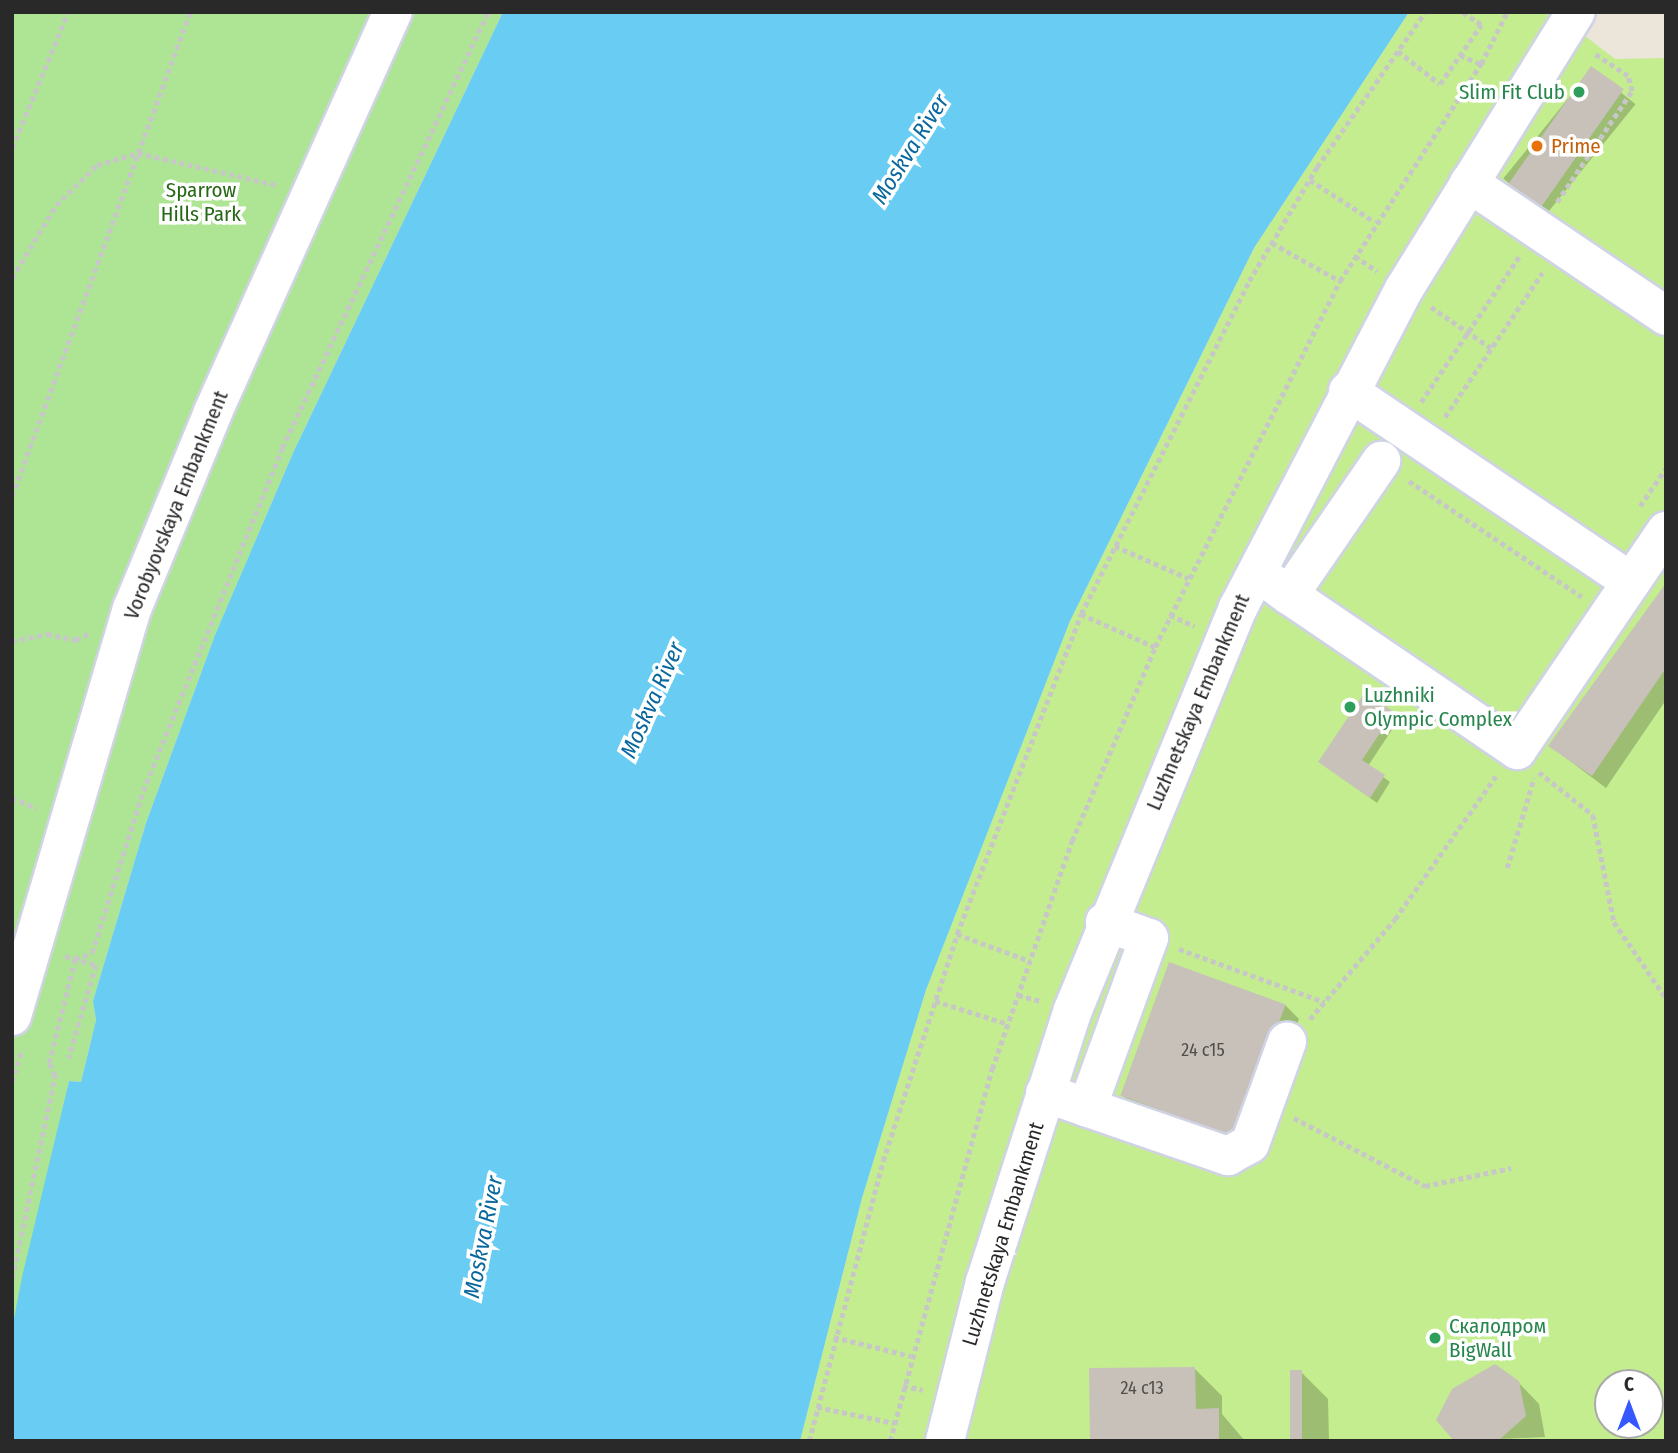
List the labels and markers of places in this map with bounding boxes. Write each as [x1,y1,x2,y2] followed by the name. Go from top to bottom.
[1459,79,1565,105] place label: Slim Fit Club
[1571,84,1587,100] marker: Slim Fit Club
[1551,133,1601,159] place label: Prime
[1529,138,1545,154] marker: Prime
[1364,682,1512,732] place label: Luzhniki Olympic Complex
[1342,699,1358,715] marker: Luzhniki Olympic Complex
[1449,1313,1546,1363] place label: Скалодром BigWall
[1427,1330,1443,1346] marker: Скалодром BigWall

